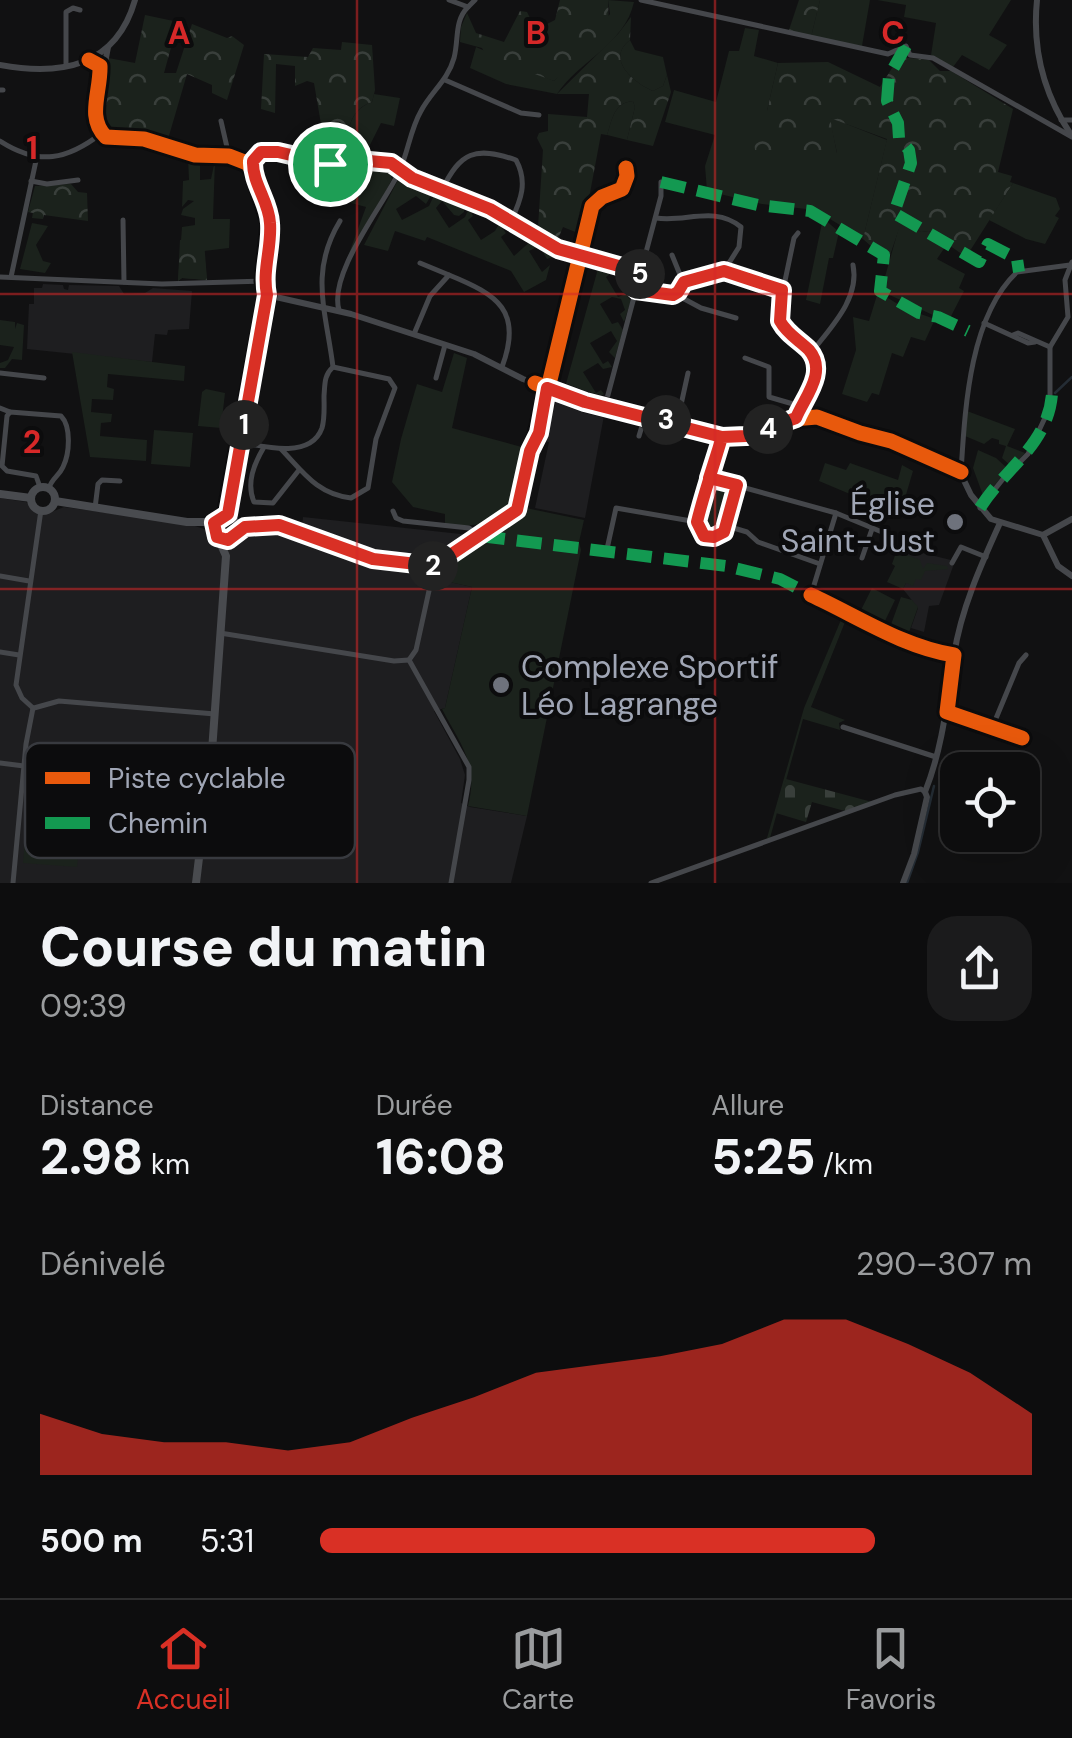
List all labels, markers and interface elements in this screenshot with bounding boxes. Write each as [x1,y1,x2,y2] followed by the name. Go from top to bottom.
[168,12,190,54] text: A
[526,12,546,54] text: B
[881,12,905,54] text: C
[288,122,373,207] pin
[26,127,38,169] text: 1
[303,137,358,192] icon: arrive
[615,249,665,299] pin: 5
[631,255,649,292] text: 5
[641,395,691,445] pin: 3
[219,400,269,450] pin: 1
[658,401,674,438] text: 3
[743,404,793,454] pin: 4
[239,406,249,443] text: 1
[759,410,777,447] text: 4
[23,421,41,463] text: 2
[781,483,935,562] place label: Église Saint-Just
[944,511,966,533] marker: Église Saint-Just
[408,541,458,591] pin: 2
[425,547,441,584] text: 2
[521,646,778,725] place label: Complexe Sportif Léo Lagrange
[490,674,512,696] marker: Complexe Sportif Léo Lagrange
[25,743,355,858] legend
[940,752,1040,852] map controls
[940,752,1040,852] button: locate
[108,760,286,797] text: Piste cyclable
[108,805,208,842] text: Chemin
[40,911,487,983] text: Course du matin
[927,916,1032,1021] button: share
[40,985,127,1027] text: 09:39
[40,1087,154,1124] text: Distance
[376,1087,453,1124] text: Durée
[711,1087,784,1124] text: Allure
[40,1124,144,1190] text: 2.98
[376,1124,506,1190] text: 16:08
[711,1124,816,1190] text: 5:25
[144,1146,190,1183] text: km
[816,1146,873,1183] text: /km
[40,1243,166,1285] text: Dénivelé
[856,1243,1032,1285] text: 290–307 m
[40,1520,143,1562] text: 500 m
[200,1520,254,1562] text: 5:31
[136,1621,231,1718] tab: Accueil
[502,1621,574,1718] tab: Carte
[846,1621,936,1718] tab: Favoris

